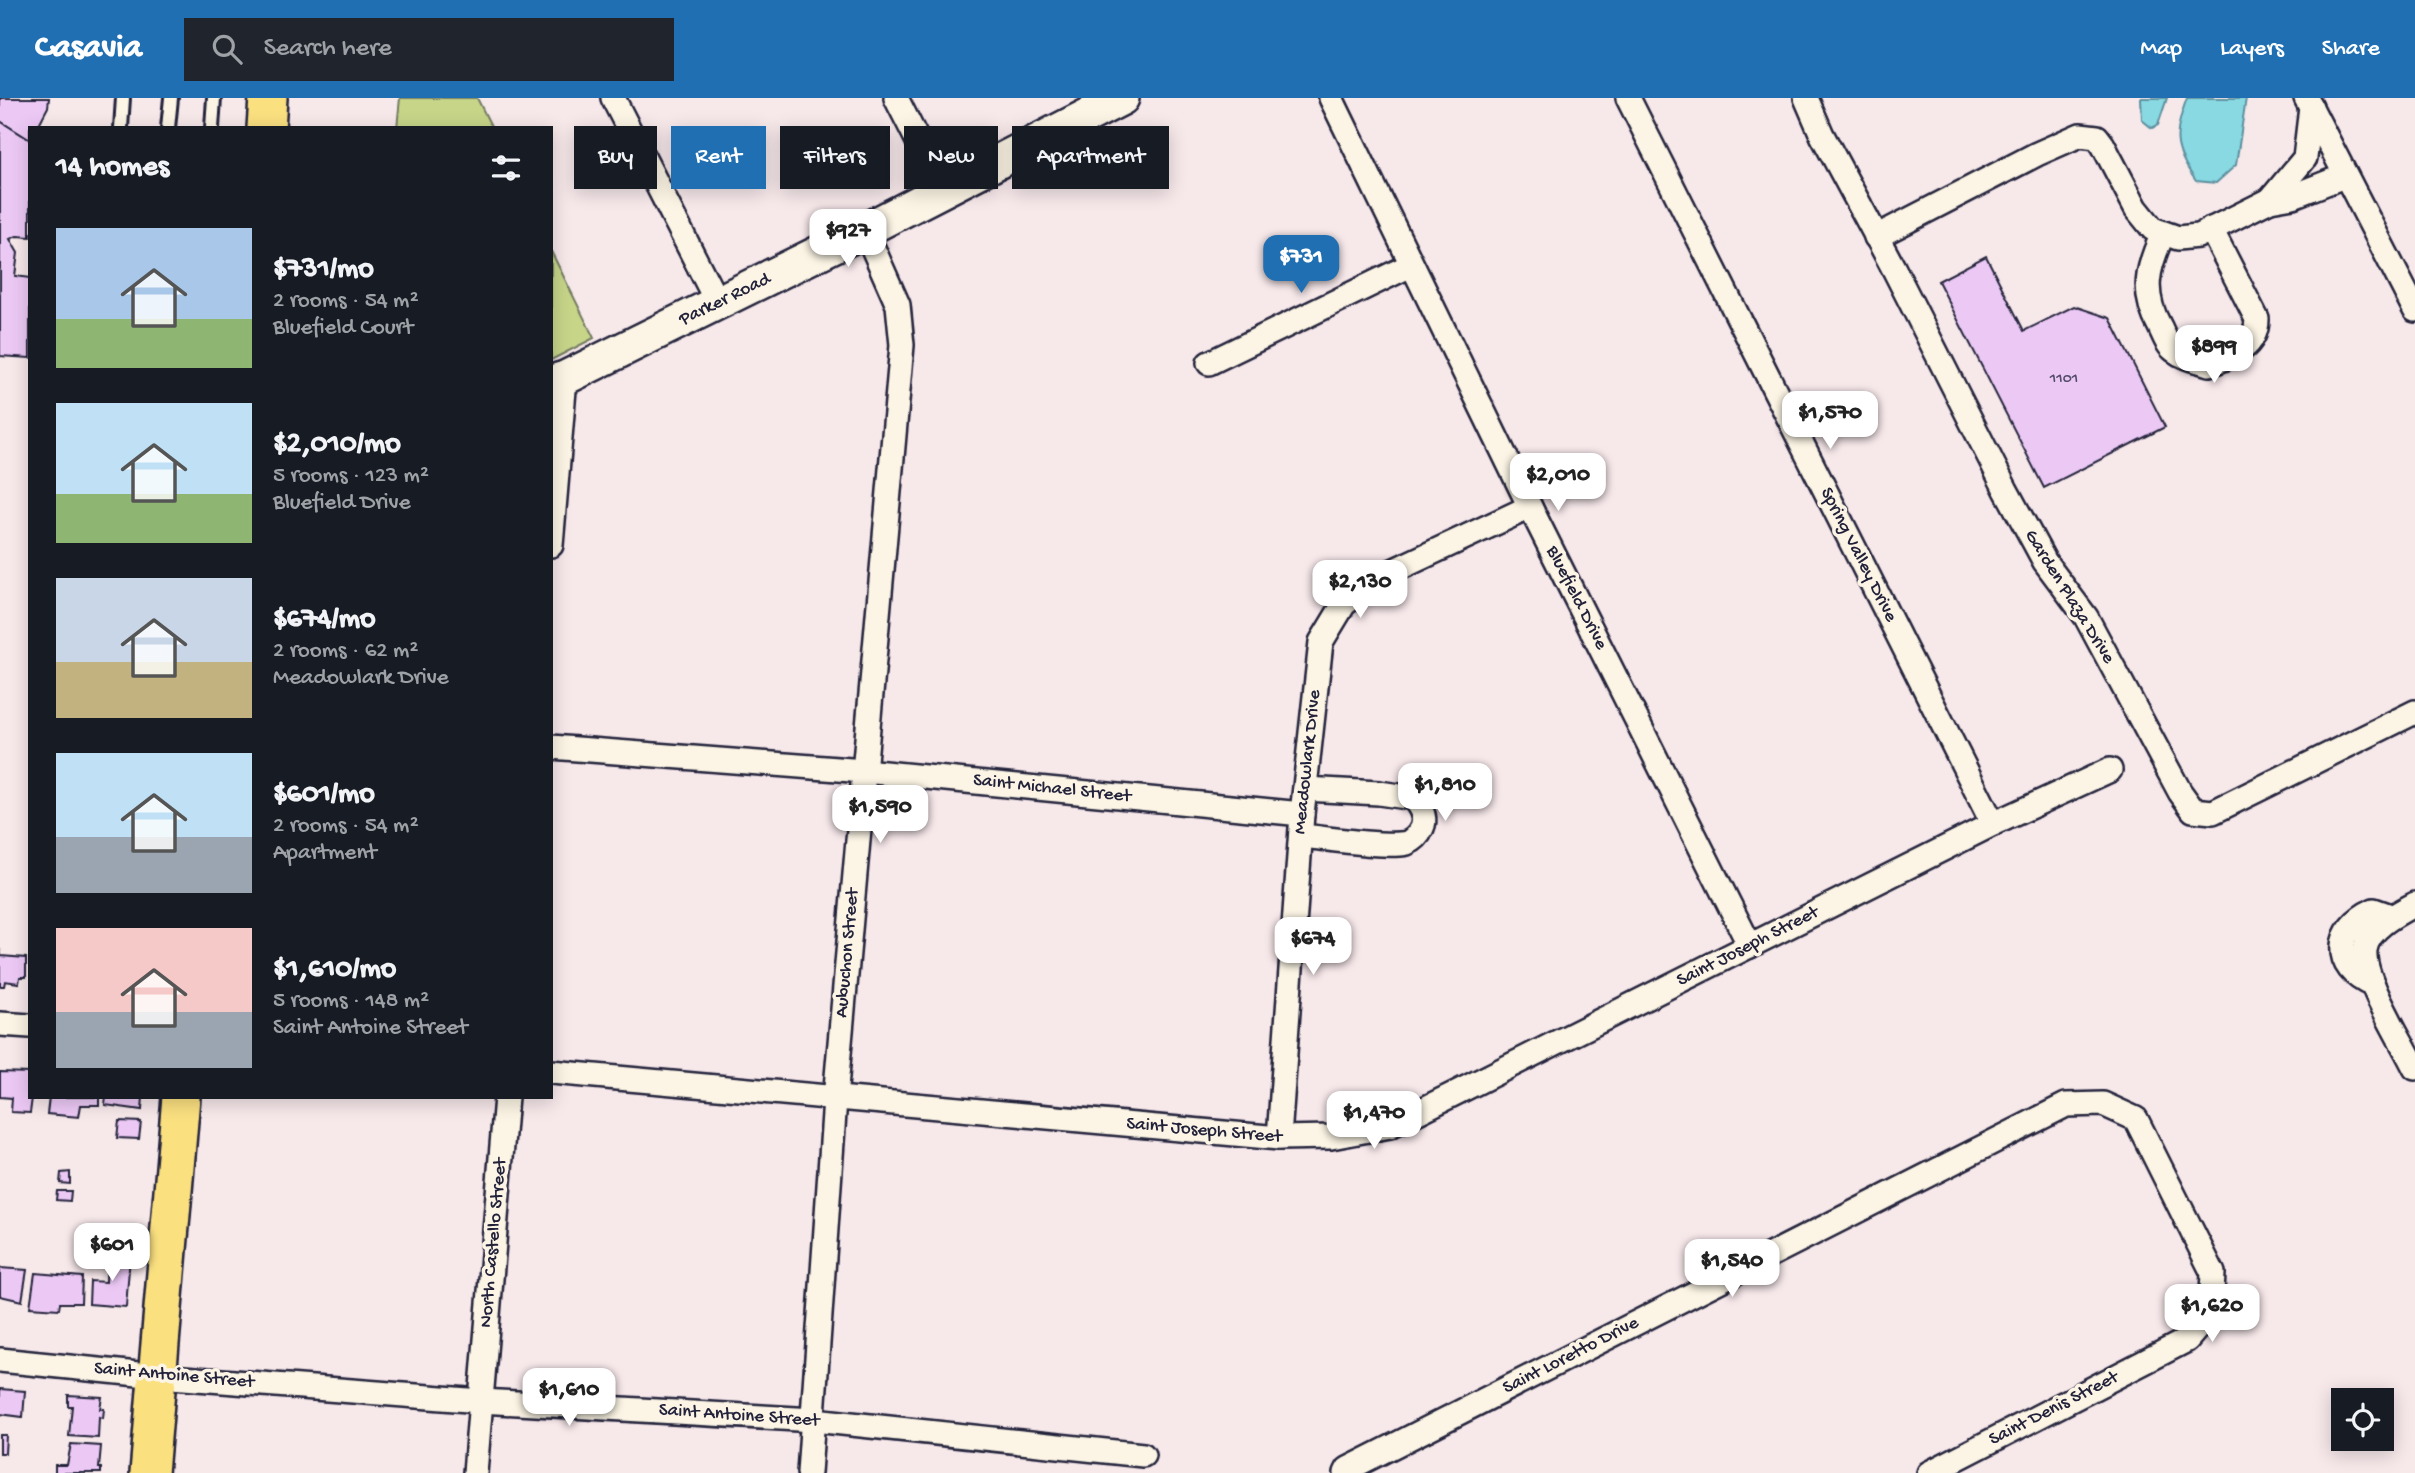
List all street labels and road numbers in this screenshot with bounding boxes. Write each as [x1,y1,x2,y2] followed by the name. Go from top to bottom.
[675,267,776,332] street label: Parker Road
[1814,484,1902,626] street label: Spring Valley Drive
[2019,526,2120,668] street label: Garden Plaza Drive
[1540,541,1612,654] street label: Bluefield Drive
[1289,688,1327,835] street label: Meadowlark Drive
[972,769,1134,809] street label: Saint Michael Street
[831,885,865,1019] street label: Aubuchon Street
[1673,900,1825,993] street label: Saint Joseph Street
[1125,1113,1285,1149] street label: Saint Joseph Street
[475,1155,513,1329] street label: North Castello Street
[1499,1312,1643,1400] street label: Saint Loretto Drive
[93,1358,257,1395] street label: Saint Antoine Street
[1985,1365,2125,1452] street label: Saint Denis Street
[658,1399,822,1433] street label: Saint Antoine Street

